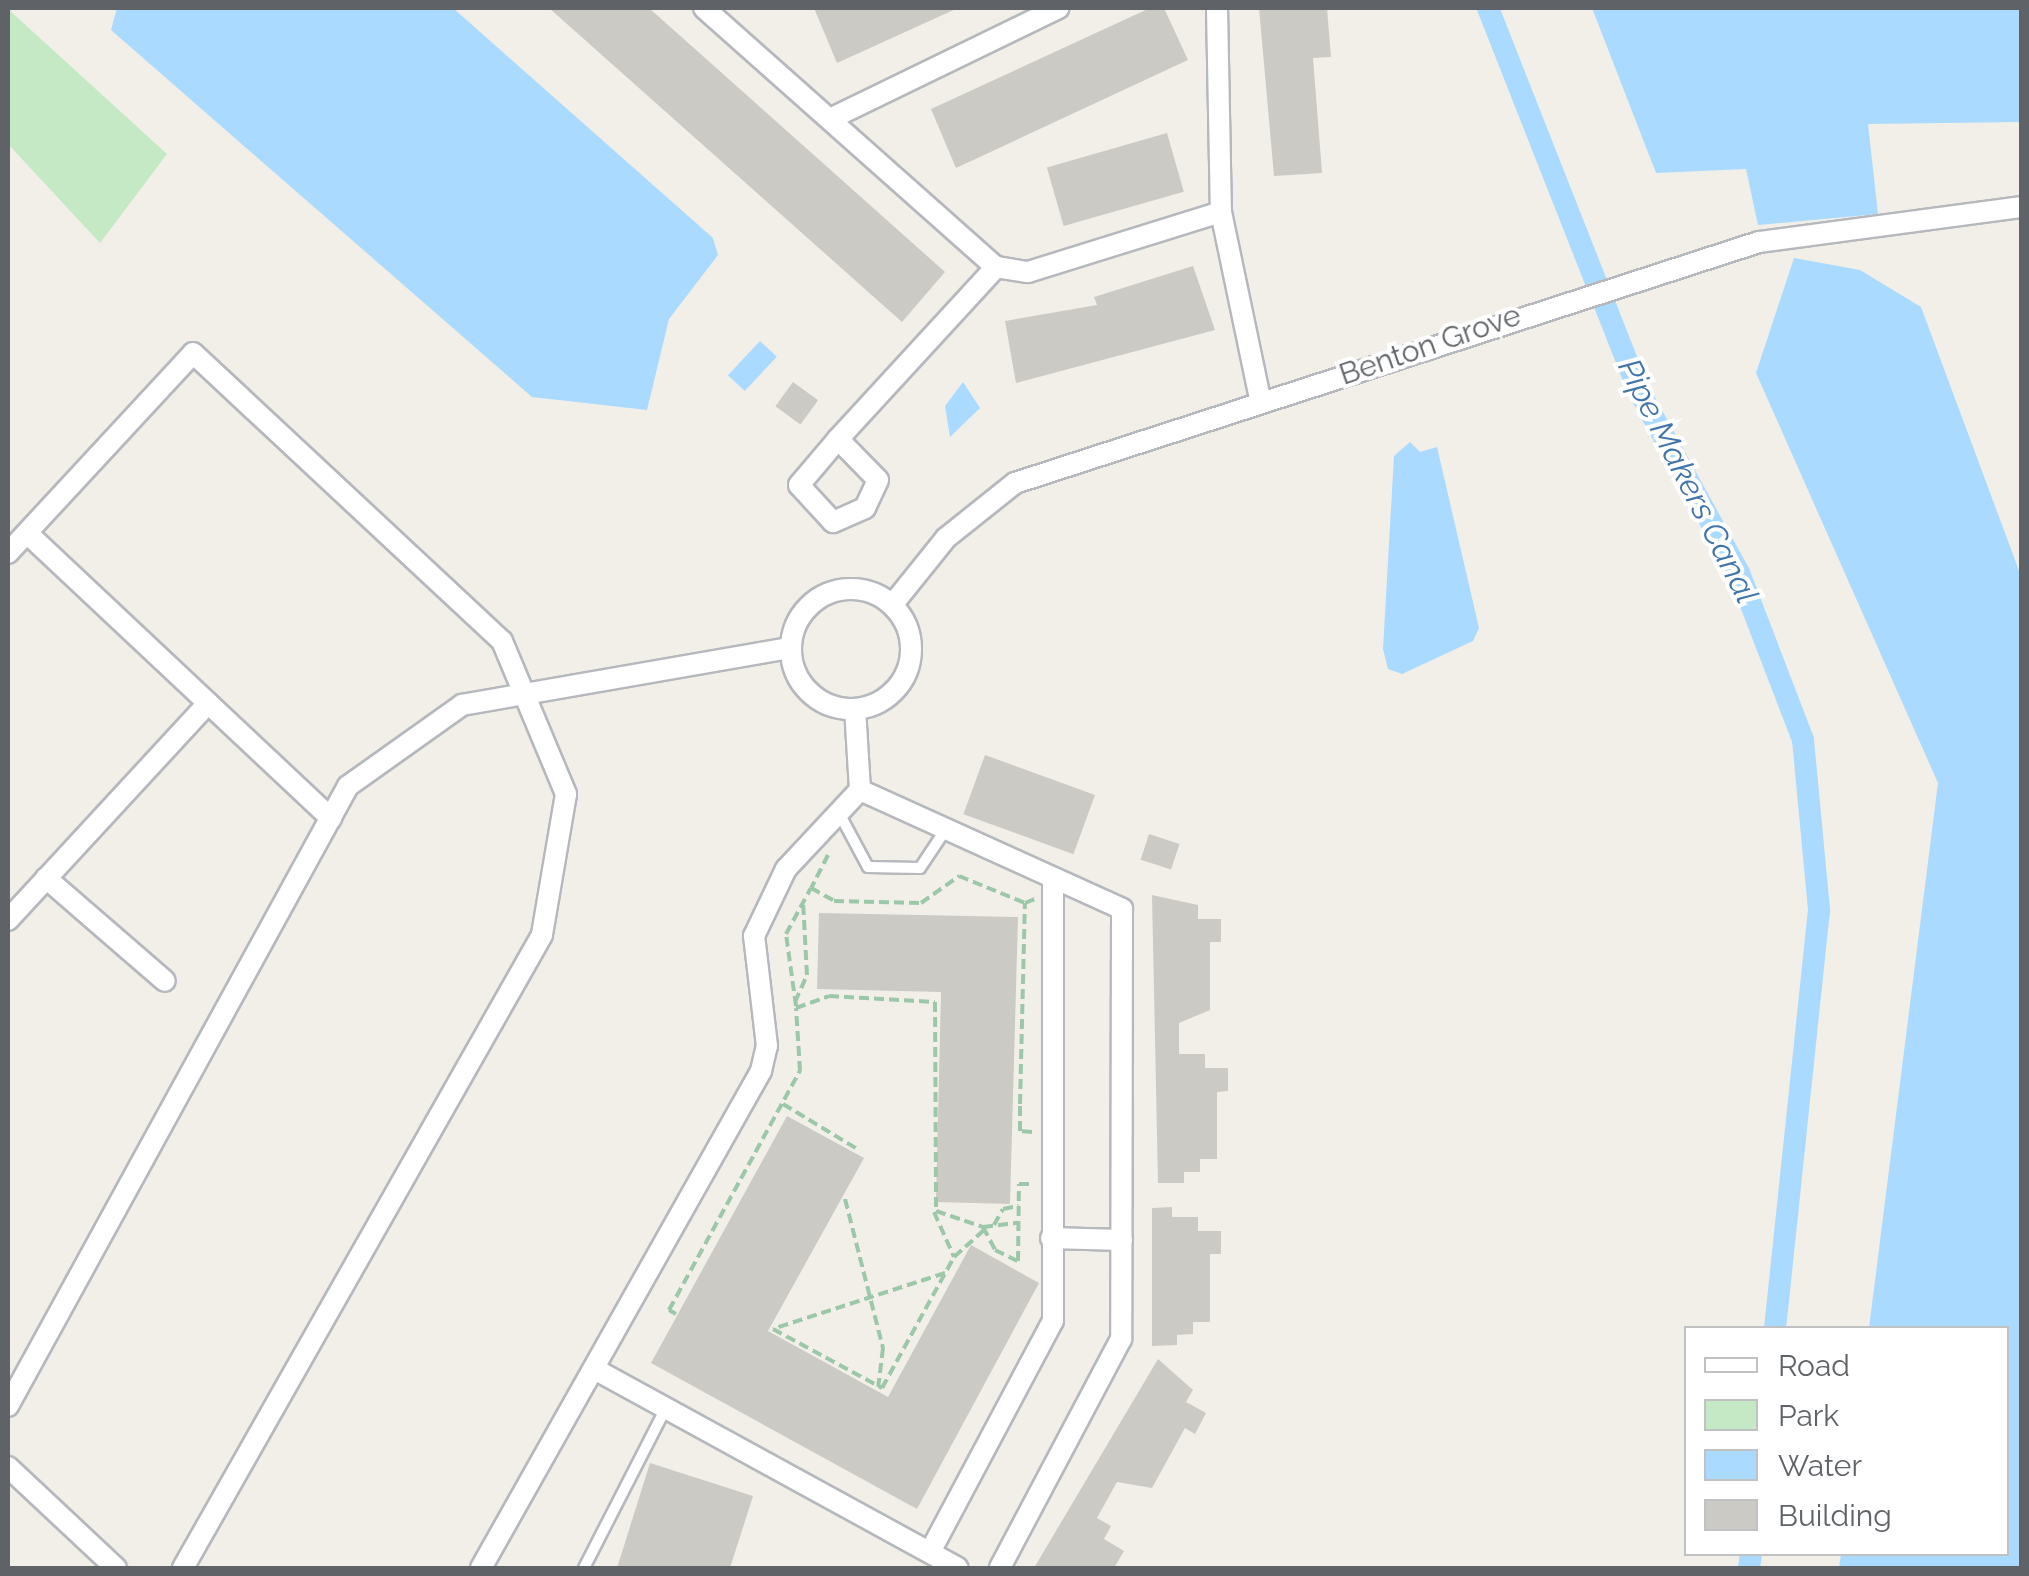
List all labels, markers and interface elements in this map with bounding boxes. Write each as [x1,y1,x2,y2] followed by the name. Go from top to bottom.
[1335,297,1525,393] street label: Benton Grove
[1610,352,1766,610] water label: Pipe Makers Canal
[1684,1326,2009,1556] legend
[1778,1348,1850,1383] text: Road
[1778,1398,1839,1433] text: Park
[1778,1448,1862,1483] text: Water
[1778,1498,1892,1533] text: Building

